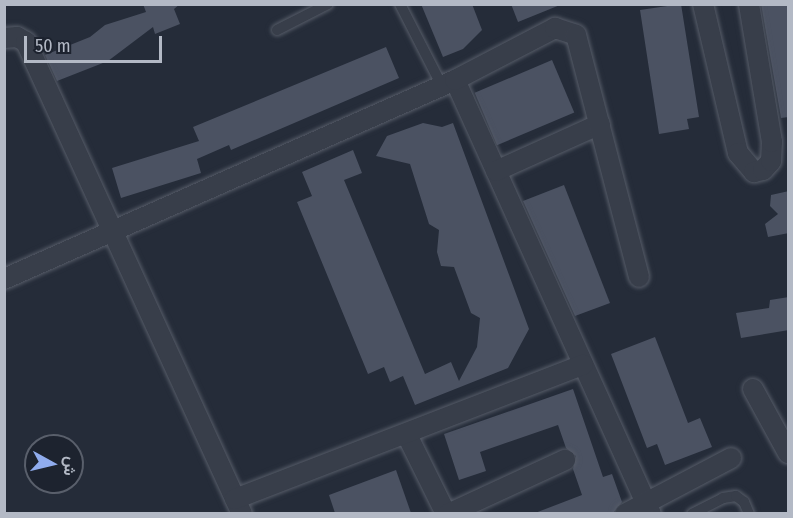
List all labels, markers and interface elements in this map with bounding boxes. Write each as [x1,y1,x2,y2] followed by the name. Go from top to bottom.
[27,24,165,62] scale bar
[35,35,71,57] text: 50 m
[24,434,84,494] north arrow
[60,455,81,477] text: ش

